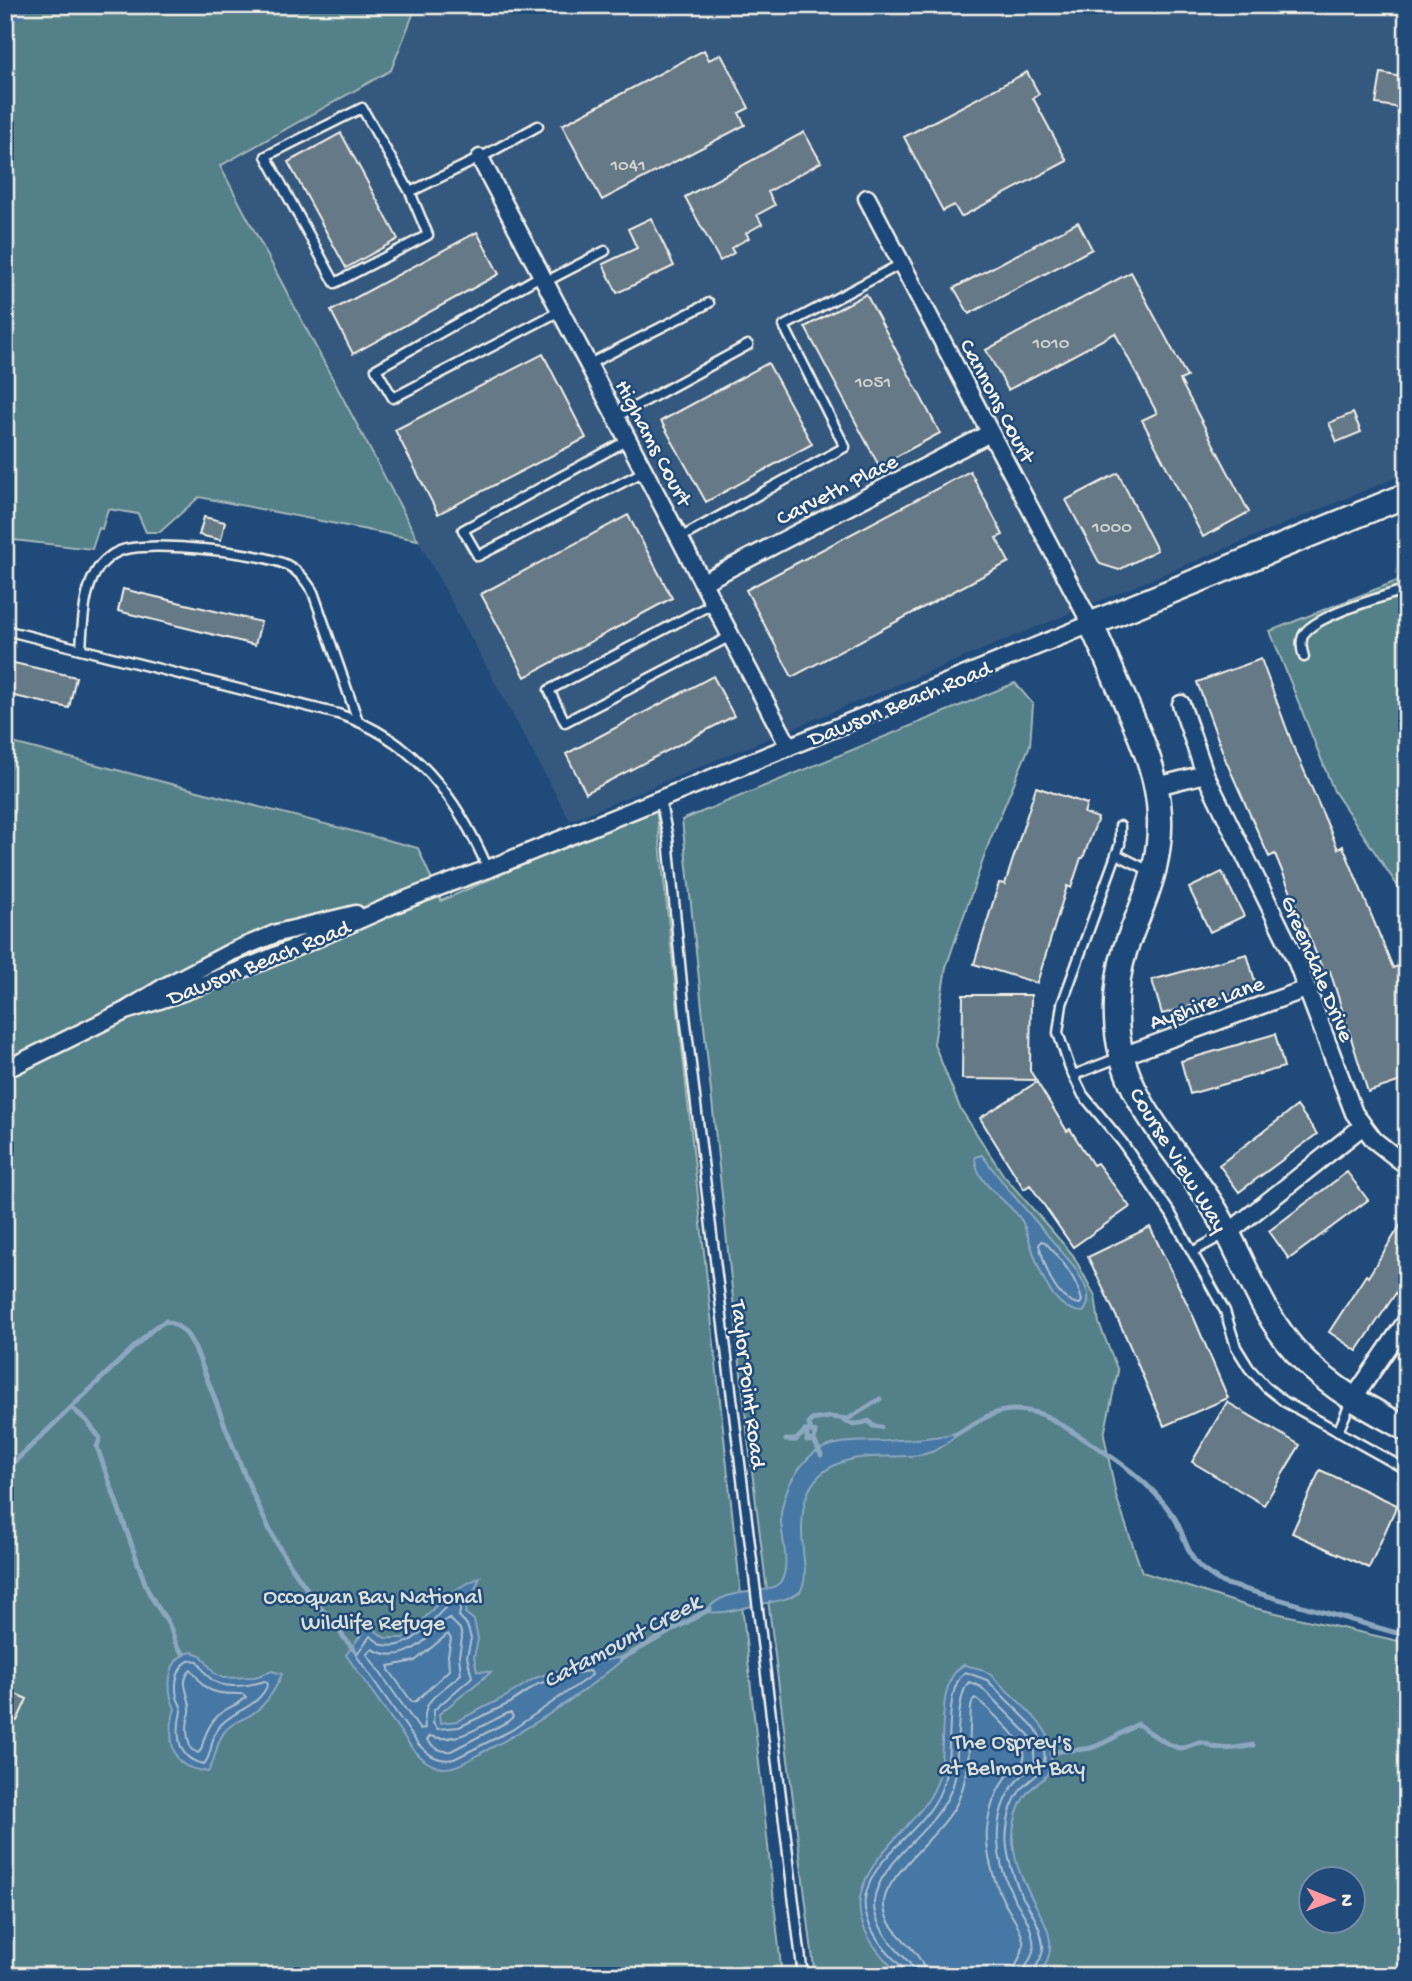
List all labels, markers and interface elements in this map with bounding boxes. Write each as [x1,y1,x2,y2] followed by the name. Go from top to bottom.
[609,155,646,178] house number: 1041
[1032,333,1070,356] house number: 1010
[952,335,1041,470] street label: Cannons Court
[854,372,891,395] house number: 1051
[607,376,697,513] street label: Highams Court
[772,448,904,533] street label: Carveth Place
[1091,517,1132,540] house number: 1000
[803,656,997,755] street label: Dawson Beach Road
[1273,892,1359,1048] street label: Greendale Drive
[162,915,356,1014] street label: Dawson Beach Road
[1146,971,1269,1038] street label: Ayshire Lane
[1122,1083,1232,1238] street label: Course View Way
[723,1297,770,1472] street label: Taylor Point Road
[263,1585,483,1638] park label: Occoquan Bay National Wildlife Refuge
[539,1588,708,1697] water label: Catamount Creek
[939,1730,1085,1783] park label: The Osprey's at Belmont Bay
[1296,1866,1366,1936] north arrow
[1334,1894,1357,1907] text: N

